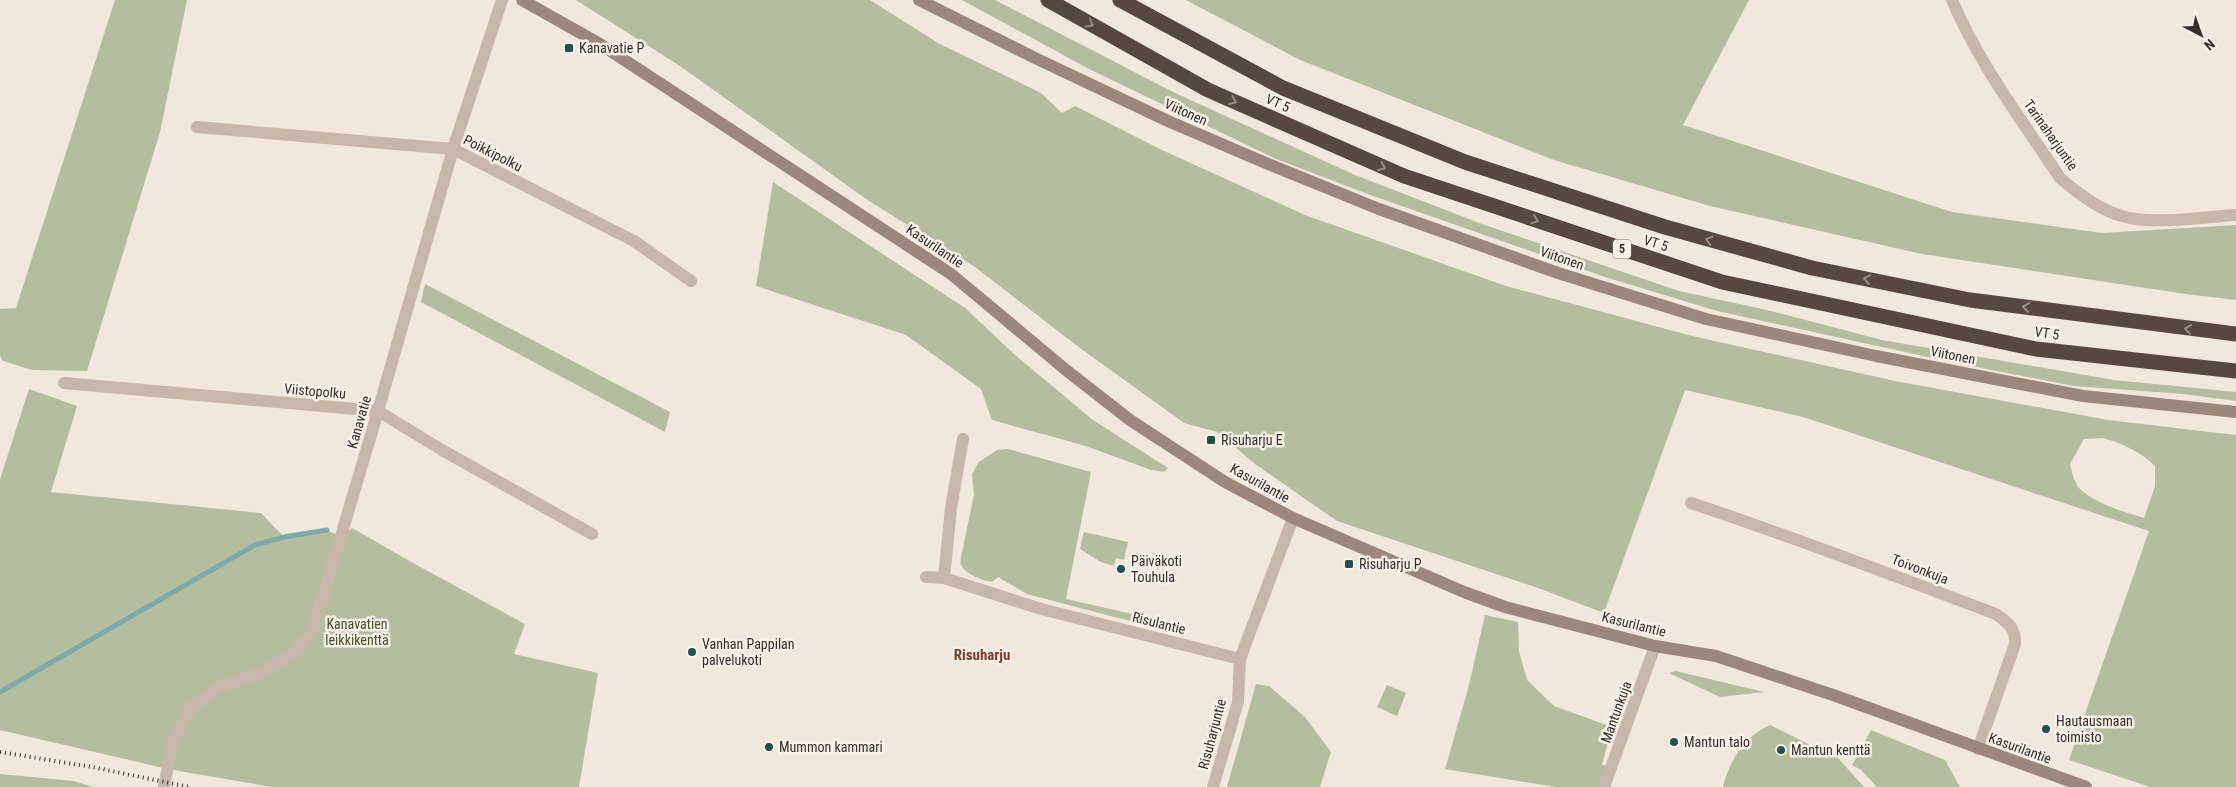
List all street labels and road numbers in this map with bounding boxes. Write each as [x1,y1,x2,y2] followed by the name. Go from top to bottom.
[1263,91,1293,115] street label: VT 5
[1162,95,1210,129] street label: Viitonen
[2021,97,2081,174] street label: Tarinaharjuntie
[461,131,525,175] street label: Poikkipolku
[903,221,967,271] street label: Kasurilantie
[1642,232,1670,254] street label: VT 5
[1613,240,1631,258] road number: 5
[1538,243,1586,273] street label: Viitonen
[2034,323,2061,343] street label: VT 5
[1929,343,1977,367] street label: Viitonen
[283,380,347,402] street label: Viistopolku
[344,393,374,450] street label: Kanavatie
[1227,460,1293,506] street label: Kasurilantie
[1889,551,1951,587] street label: Toivonkuja
[1600,608,1668,640] street label: Kasurilantie
[1131,609,1188,637] street label: Risulantie
[1597,679,1635,745] street label: Mantunkuja
[1195,697,1229,771] street label: Risuharjuntie
[1986,729,2054,767] street label: Kasurilantie

